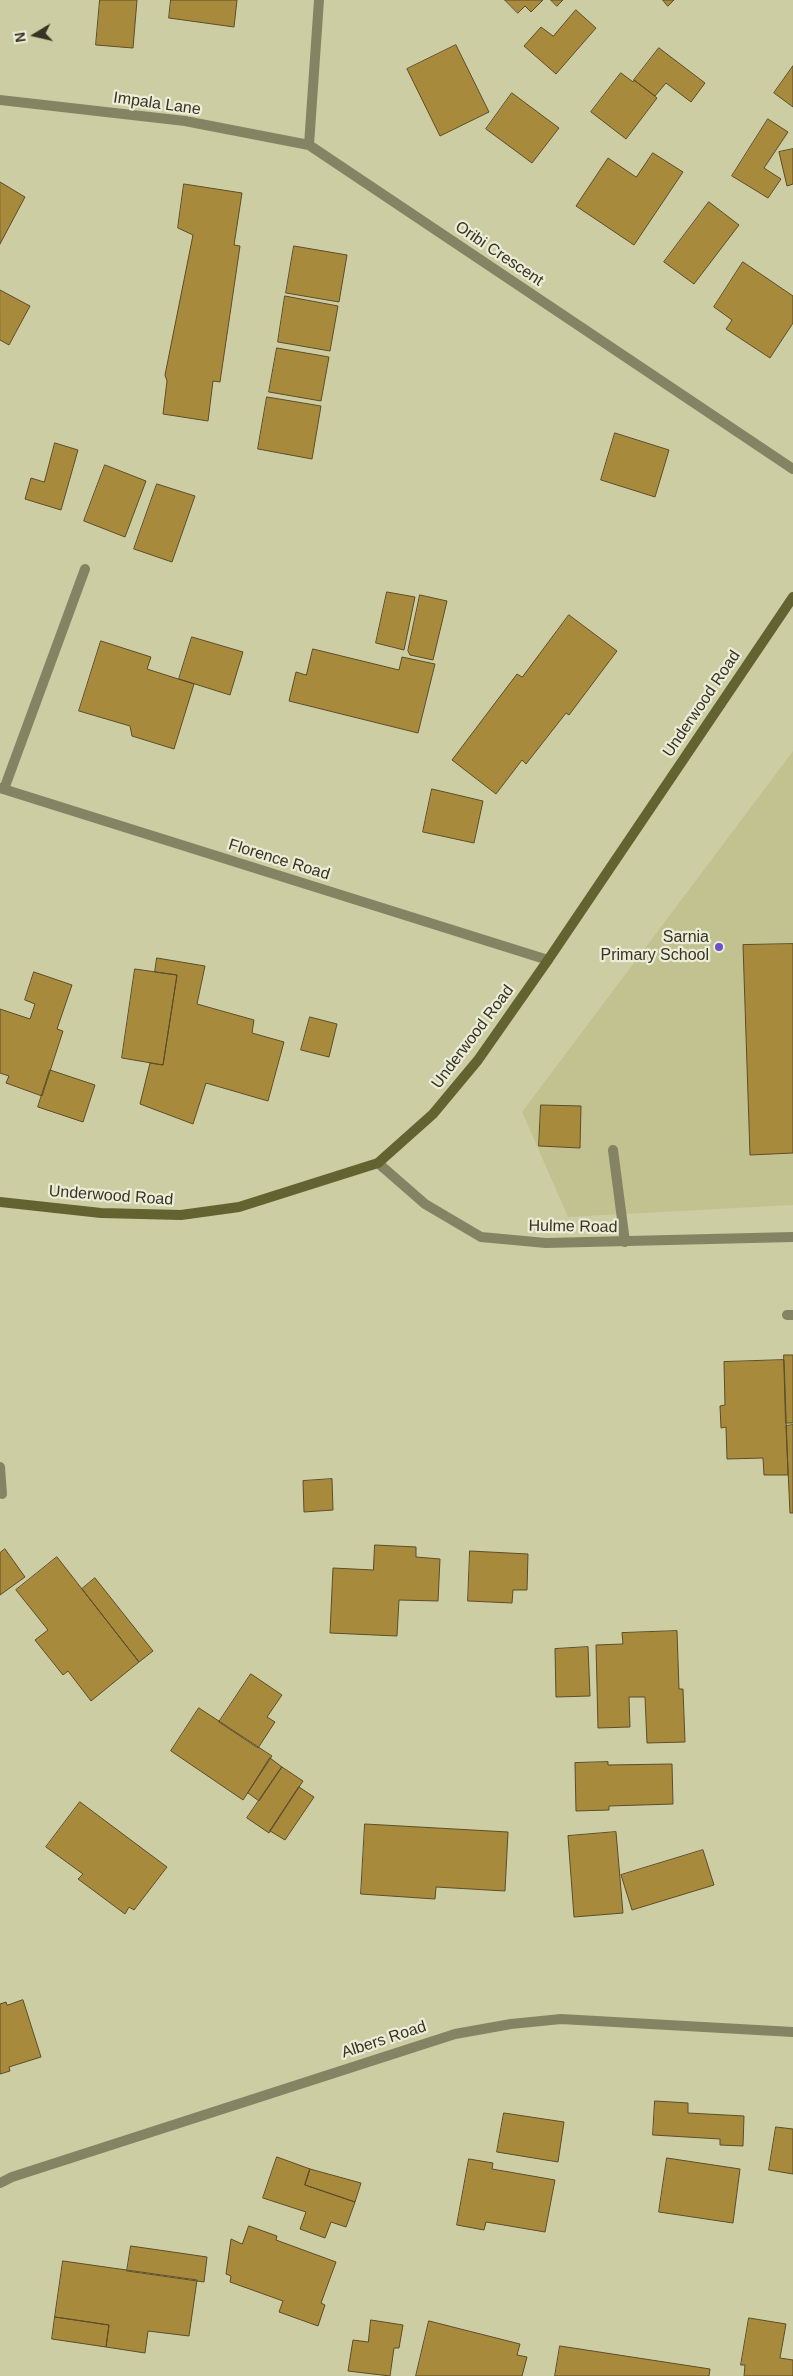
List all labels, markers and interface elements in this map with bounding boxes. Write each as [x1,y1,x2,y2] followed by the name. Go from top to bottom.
[10,10,60,60] north arrow
[11,31,29,44] text: N
[112,88,202,120] street label: Impala Lane
[451,217,547,291] street label: Oribi Crescent
[659,647,745,761] street label: Underwood Road
[226,835,332,885] street label: Florence Road
[601,928,709,966] place label: Sarnia Primary School
[713,941,725,953] marker: Sarnia Primary School
[428,981,518,1093] street label: Underwood Road
[48,1182,174,1210] street label: Underwood Road
[528,1217,618,1237] street label: Hulme Road
[339,2017,429,2063] street label: Albers Road

